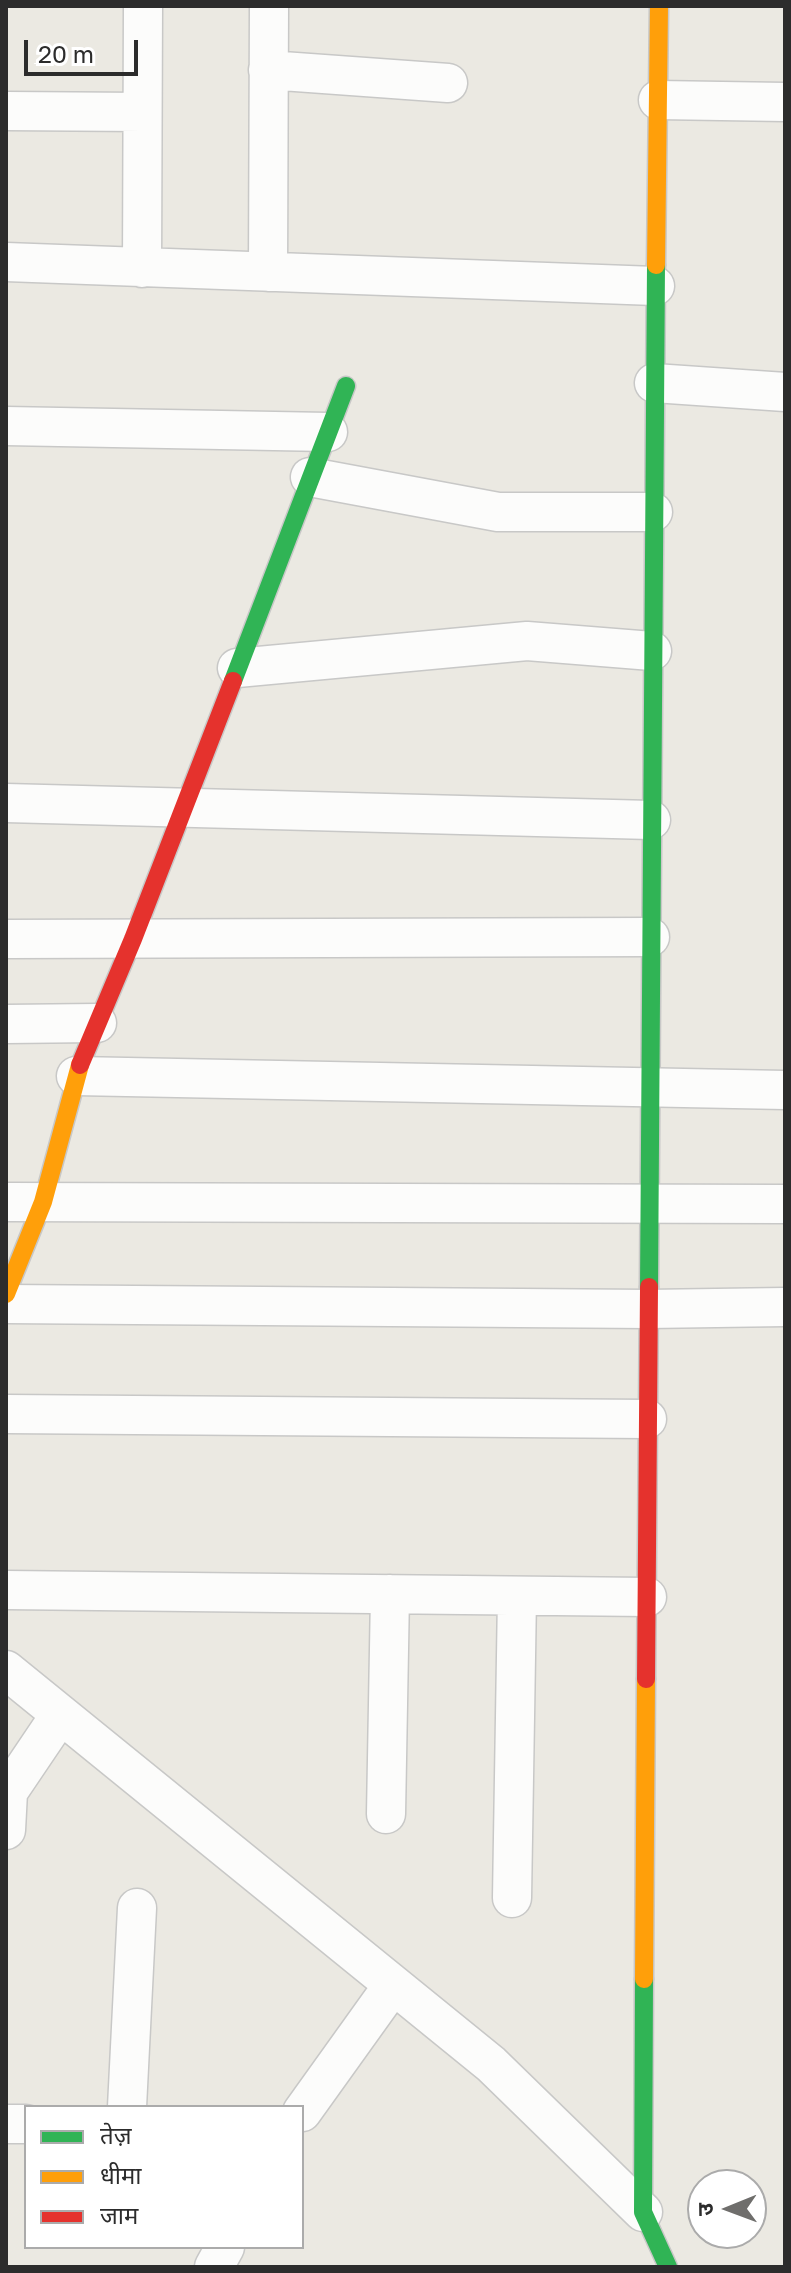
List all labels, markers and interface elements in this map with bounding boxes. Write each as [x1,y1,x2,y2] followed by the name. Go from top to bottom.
[28,24,142,74] scale bar
[38,39,94,68] text: 20 m
[24,2105,304,2249] legend
[100,2120,132,2149] text: तेज़
[100,2160,142,2189] text: धीमा
[687,2169,767,2249] north arrow
[100,2200,138,2229] text: जाम
[691,2203,718,2216] text: उ

